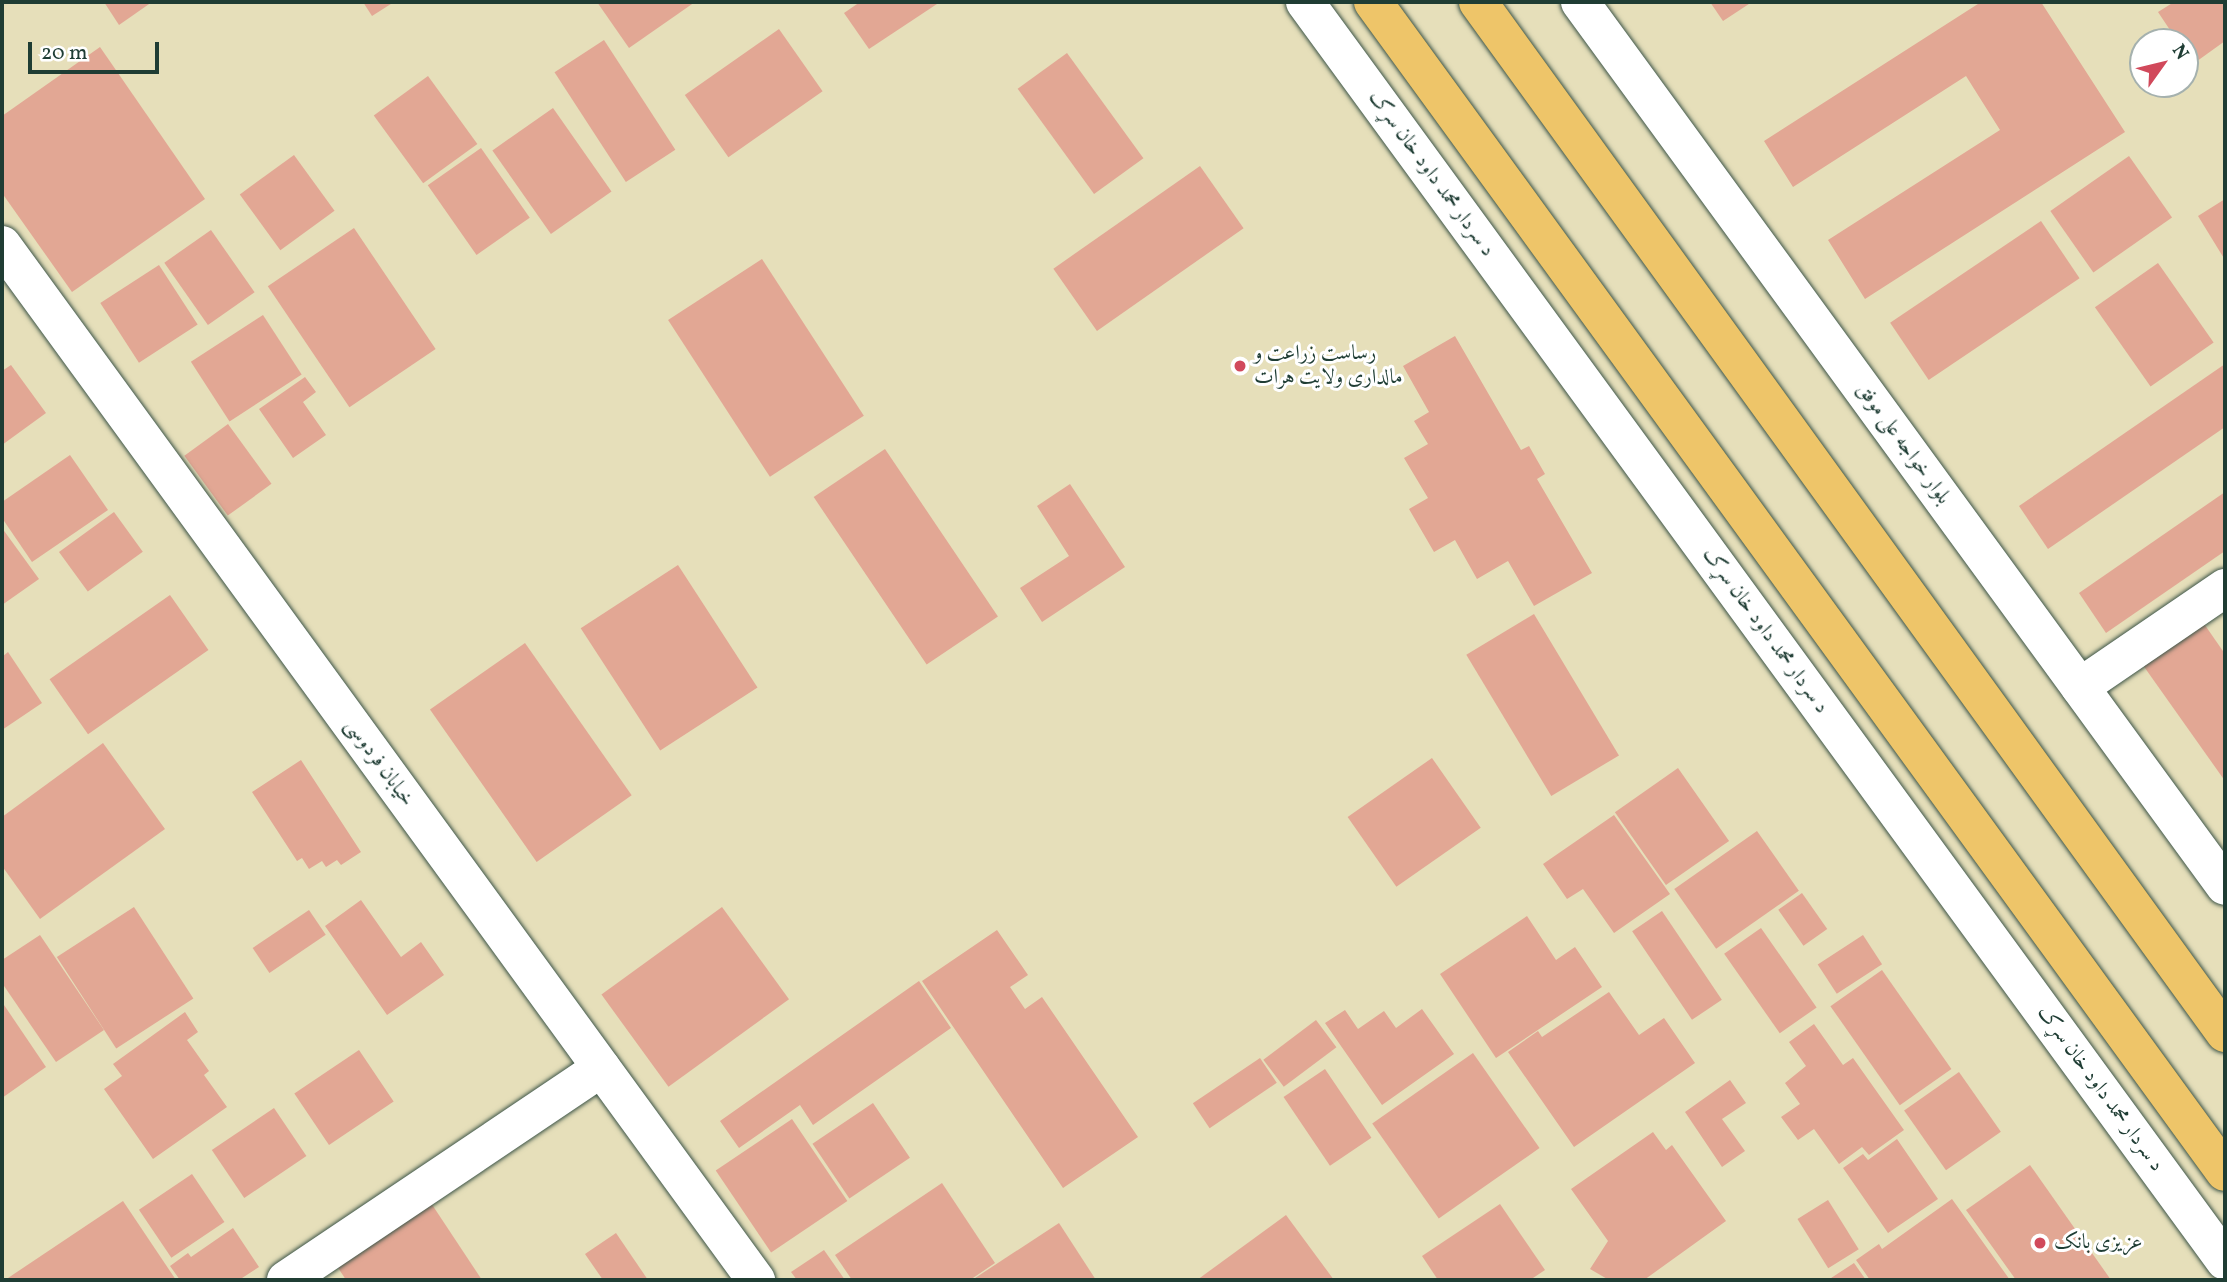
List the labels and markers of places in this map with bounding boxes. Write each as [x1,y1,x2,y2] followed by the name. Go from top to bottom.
[1254,341,1403,391] place label: رساست زراعت و مالداری ولایت هرات
[1232,358,1248,374] marker: رساست زراعت و مالداری ولایت هرات
[2054,1230,2143,1256] place label: عزیزی بانک
[2032,1235,2048,1251] marker: عزیزی بانک

